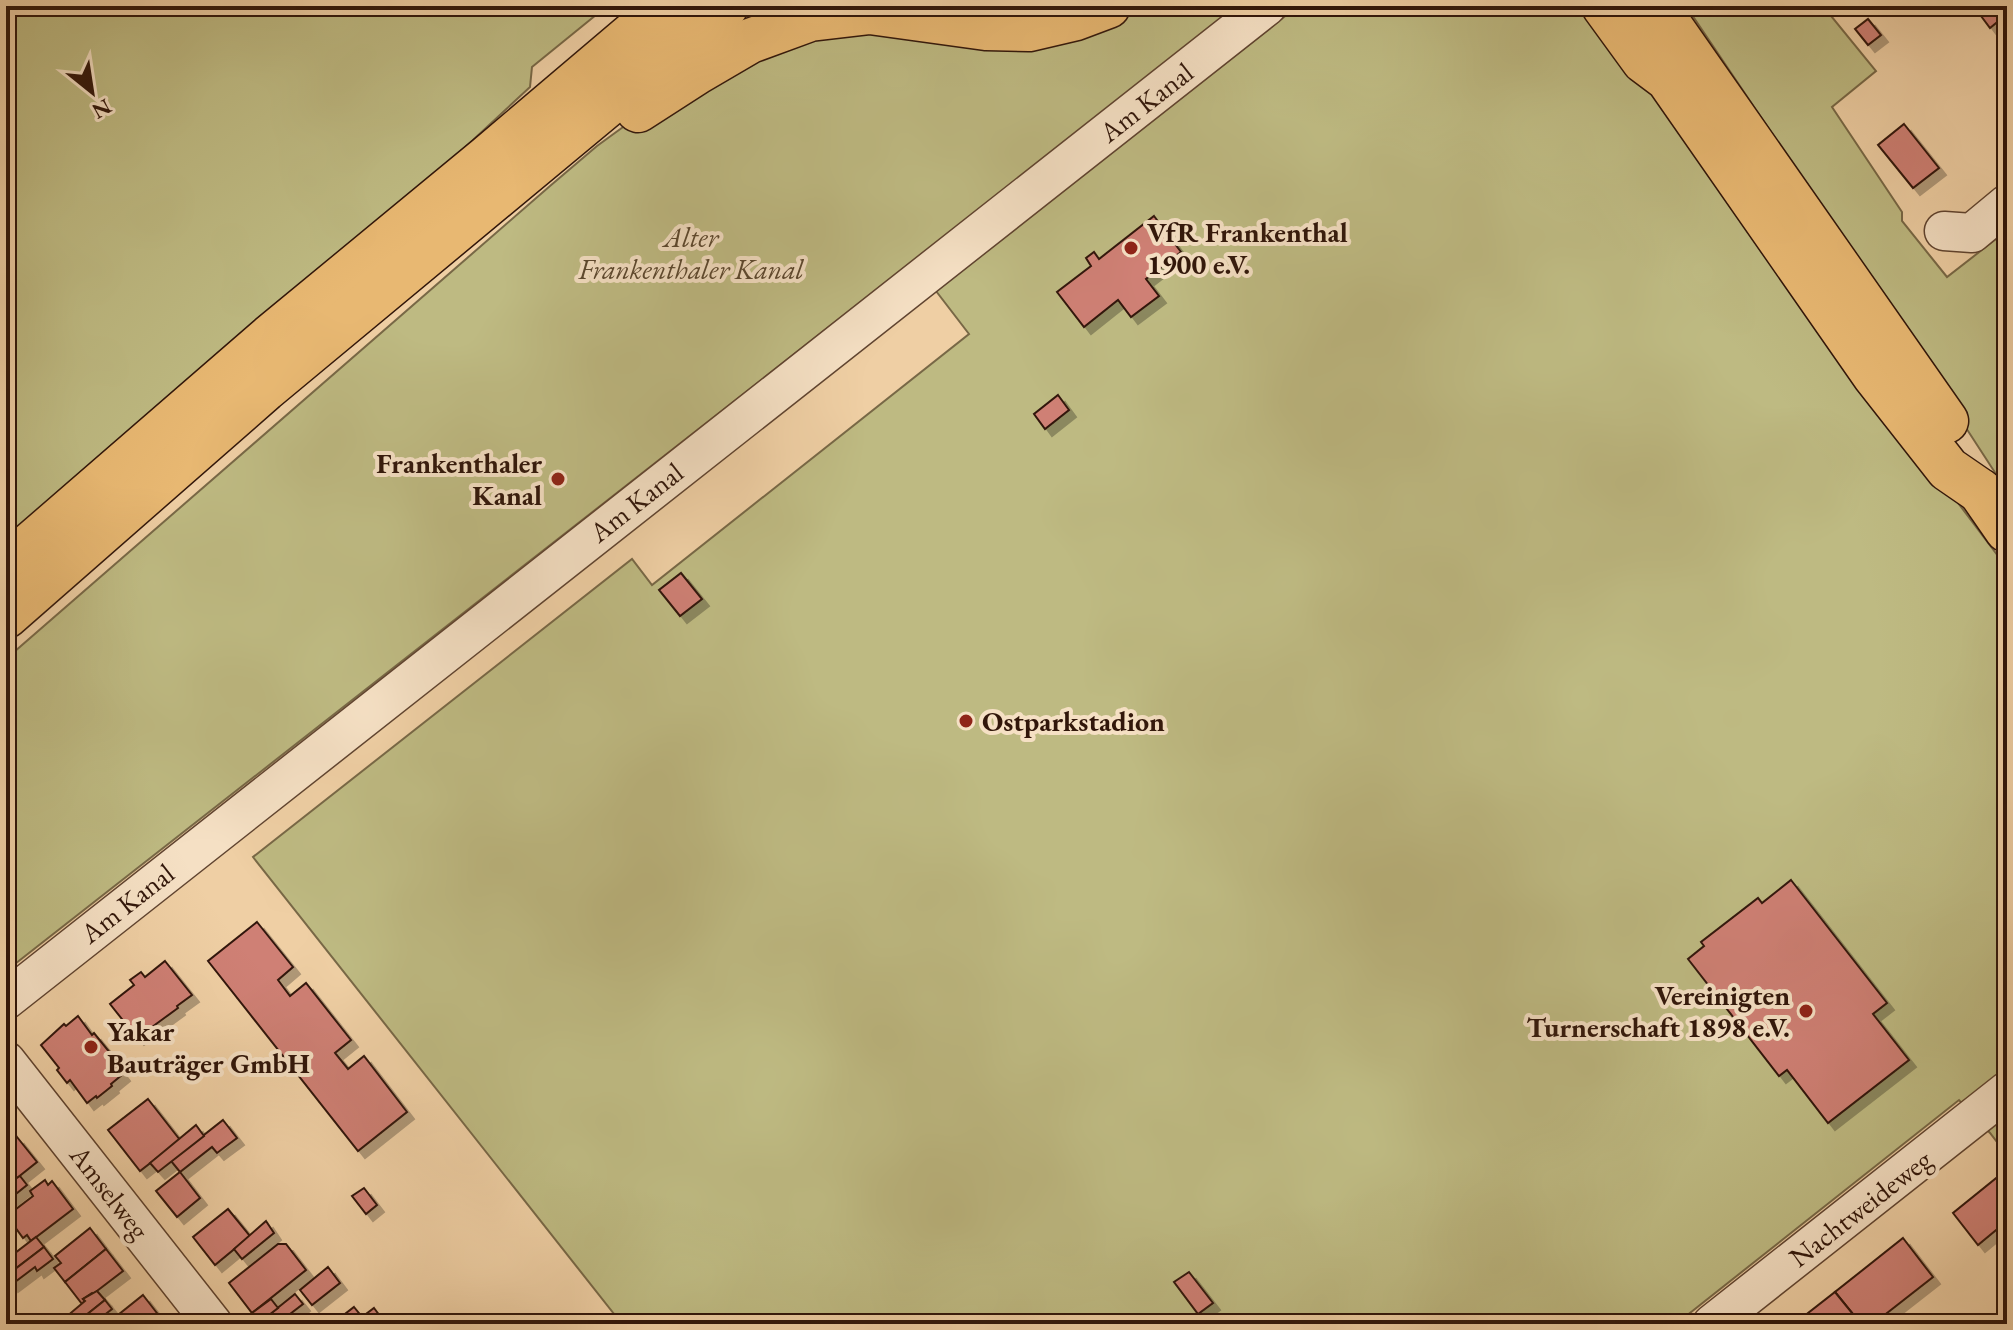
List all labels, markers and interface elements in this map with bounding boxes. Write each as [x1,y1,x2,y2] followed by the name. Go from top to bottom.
[52,52,132,132] north arrow
[1091,54,1201,151] street label: Am Kanal
[87,92,117,126] text: N
[1147,214,1348,282] place label: VfR Frankenthal 1900 e.V.
[577,219,805,287] park label: Alter Frankenthaler Kanal
[1122,239,1140,257] marker: VfR Frankenthal 1900 e.V.
[376,445,542,513] place label: Frankenthaler Kanal
[581,454,691,551] street label: Am Kanal
[549,470,567,488] marker: Frankenthaler Kanal
[982,703,1165,739] place label: Ostparkstadion
[957,712,975,730] marker: Ostparkstadion
[72,855,182,952] street label: Am Kanal
[1527,977,1790,1045] place label: Vereinigten Turnerschaft 1898 e.V.
[1797,1002,1815,1020] marker: Vereinigten Turnerschaft 1898 e.V.
[107,1013,310,1081] place label: Yakar Bauträger GmbH
[82,1038,100,1056] marker: Yakar Bauträger GmbH
[62,1137,158,1247] street label: Amselweg
[1782,1141,1939,1275] street label: Nachtweideweg

